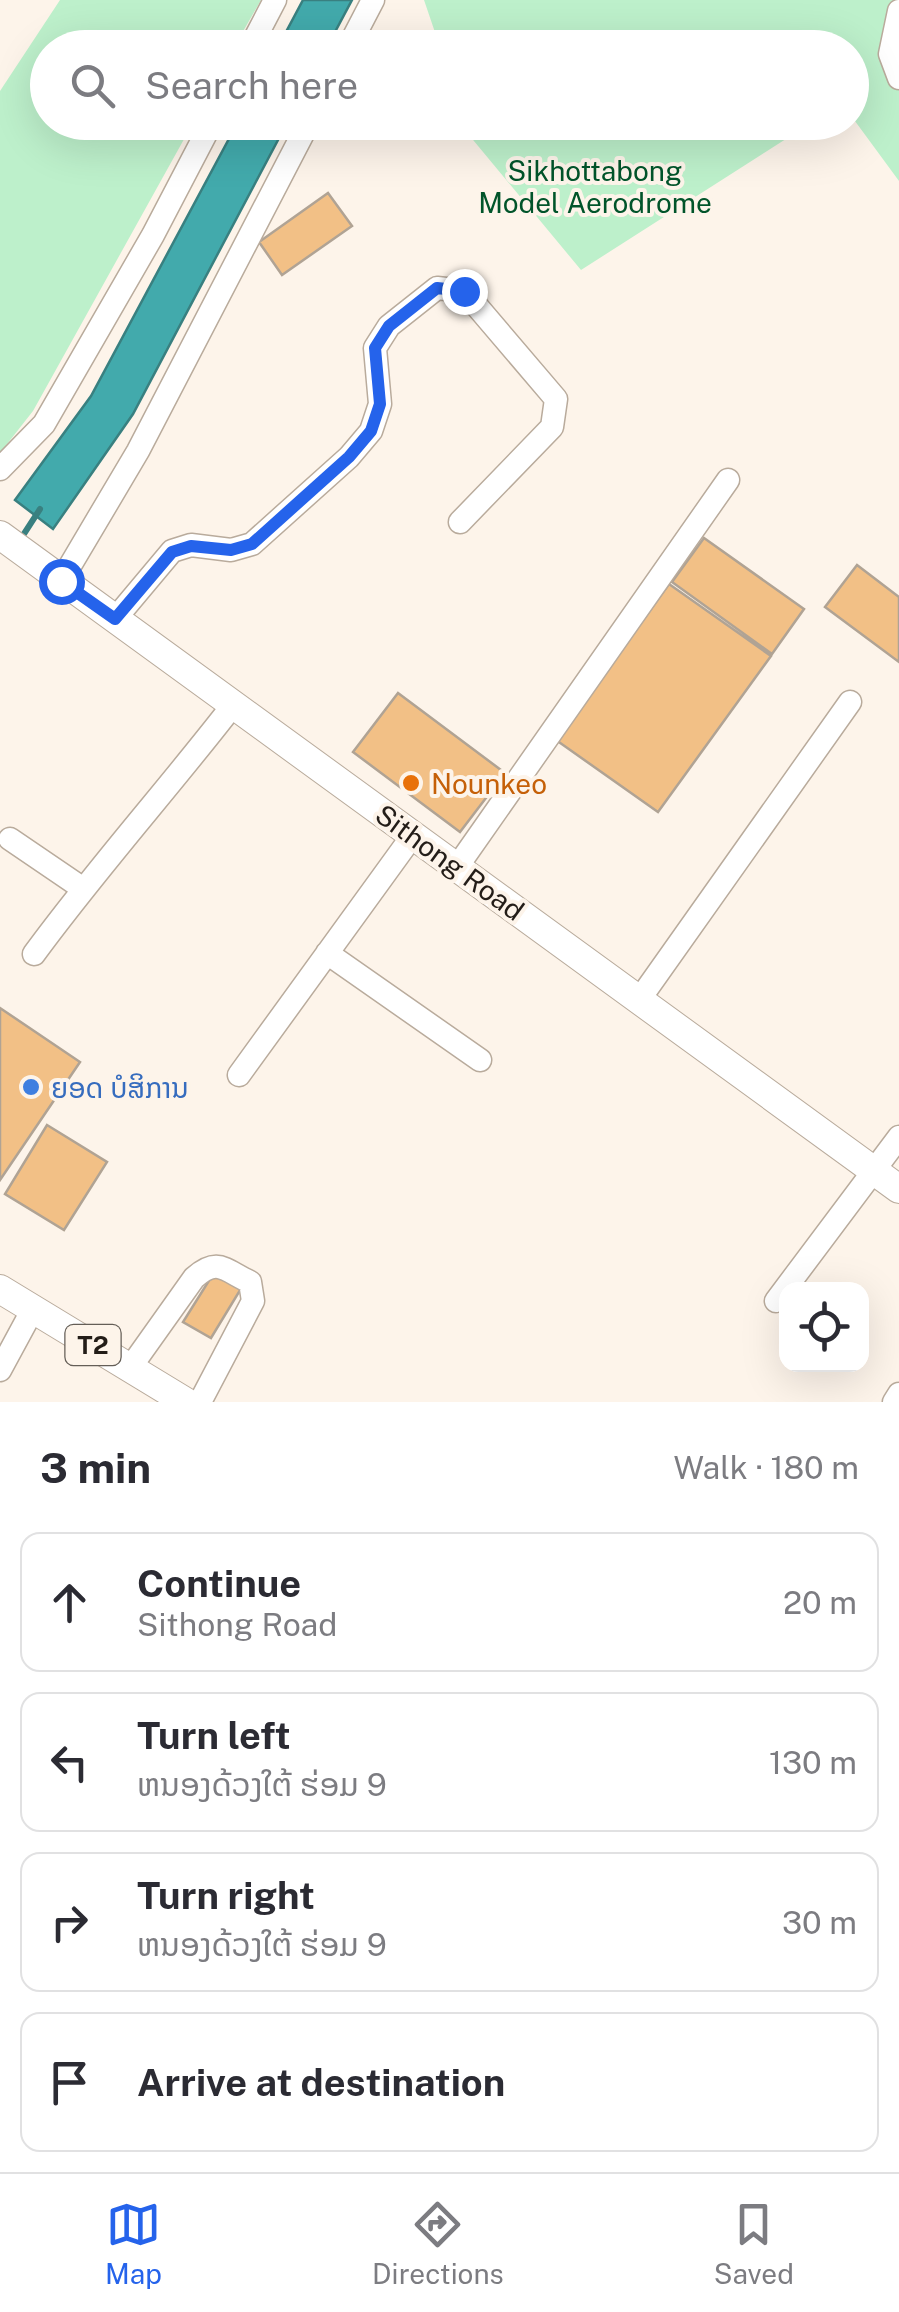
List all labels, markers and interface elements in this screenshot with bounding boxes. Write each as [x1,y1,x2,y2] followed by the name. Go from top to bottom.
[30,30,869,140] search box
[65,58,120,113] icon: search
[145,63,358,108] text: Search here
[478,154,712,219] park label: Sikhottabong Model Aerodrome
[442,269,488,315] route end
[39,559,85,605] route start
[431,767,547,800] place label: Nounkeo
[400,772,422,794] marker: Nounkeo
[369,797,531,927] street label: Sithong Road
[51,1071,189,1104] place label: ຍອດ ບໍສິການ
[20,1076,42,1098] marker: ຍອດ ບໍສິການ
[779,1282,869,1372] map controls
[779,1282,869,1372] button: locate
[66,1325,120,1365] road number: T2
[40,1443,151,1492] text: 3 min
[673,1449,859,1486] text: Walk · 180 m
[137,1561,301,1606] text: Continue
[42,1575,97,1630] icon: ahead
[783,1584,857,1621] text: 20 m
[137,1606,337,1643] text: Sithong Road
[137,1713,291,1758] text: Turn left
[42,1735,97,1790] icon: left
[769,1744,857,1781] text: 130 m
[137,1766,387,1803] text: ຫນອງດ້ວງໃຕ້ ຮ່ອມ 9
[137,1873,315,1918] text: Turn right
[42,1895,97,1950] icon: right
[782,1904,857,1941] text: 30 m
[137,1926,387,1963] text: ຫນອງດ້ວງໃຕ້ ຮ່ອມ 9
[42,2055,97,2110] icon: arrive
[137,2060,505,2105] text: Arrive at destination
[105,2197,162,2290] tab: Map
[372,2197,504,2290] tab: Directions
[714,2197,794,2290] tab: Saved

